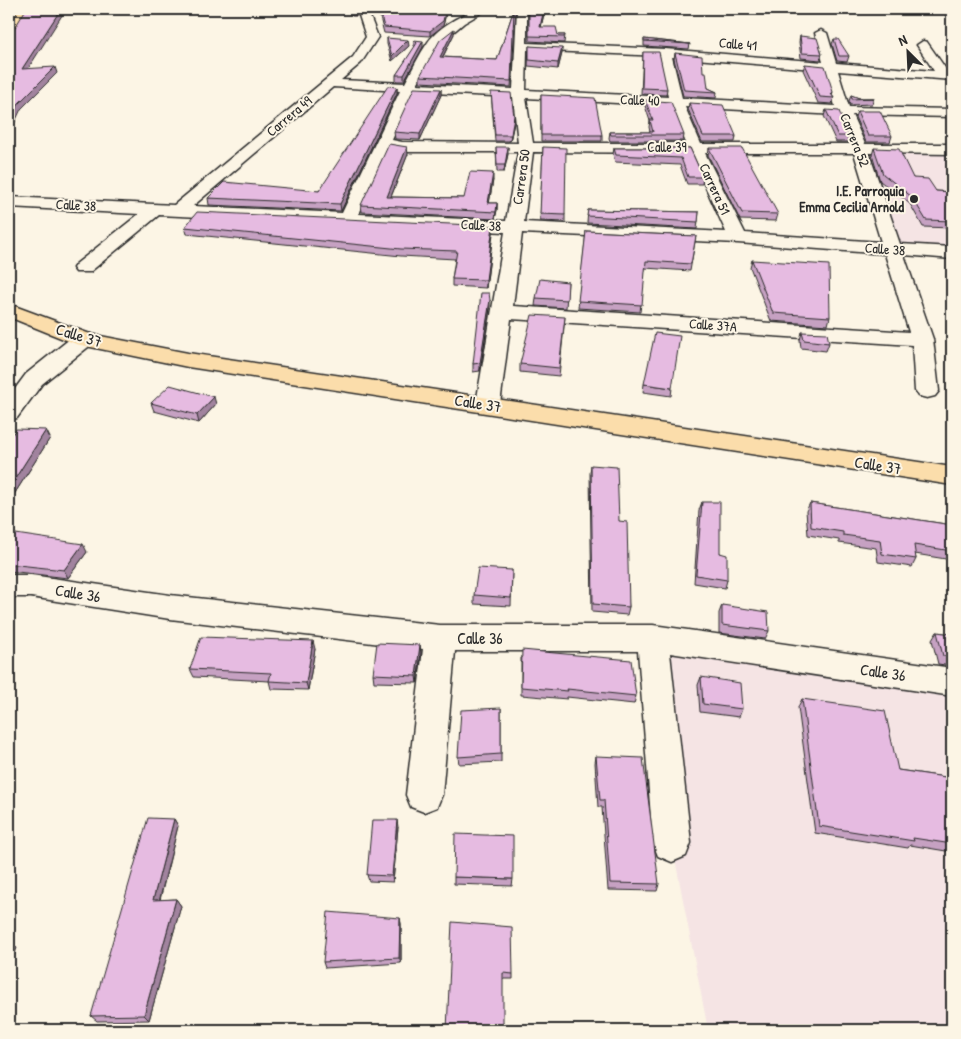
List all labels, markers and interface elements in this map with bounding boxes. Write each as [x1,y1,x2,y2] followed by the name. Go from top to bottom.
[884,28,934,78] north arrow
[895,29,910,50] text: N
[718,32,758,55] street label: Calle 41
[620,89,660,110] street label: Calle 40
[262,91,315,140] street label: Carrera 49
[836,110,875,170] street label: Carrera 52
[647,137,687,156] street label: Calle 39
[507,148,534,206] street label: Carrera 50
[695,160,736,218] street label: Carrera 51
[799,181,905,216] place label: I.E. Parroquia Emma Cecilia Arnold
[908,193,920,205] marker: I.E. Parroquia Emma Cecilia Arnold
[55,194,97,215] street label: Calle 38
[460,214,502,235] street label: Calle 38
[864,238,906,259] street label: Calle 38
[688,313,738,336] street label: Calle 37A
[53,318,105,352] street label: Calle 37
[453,388,503,418] street label: Calle 37
[853,450,903,480] street label: Calle 37
[54,579,102,607] street label: Calle 36
[457,627,503,649] street label: Calle 36
[859,658,907,686] street label: Calle 36

